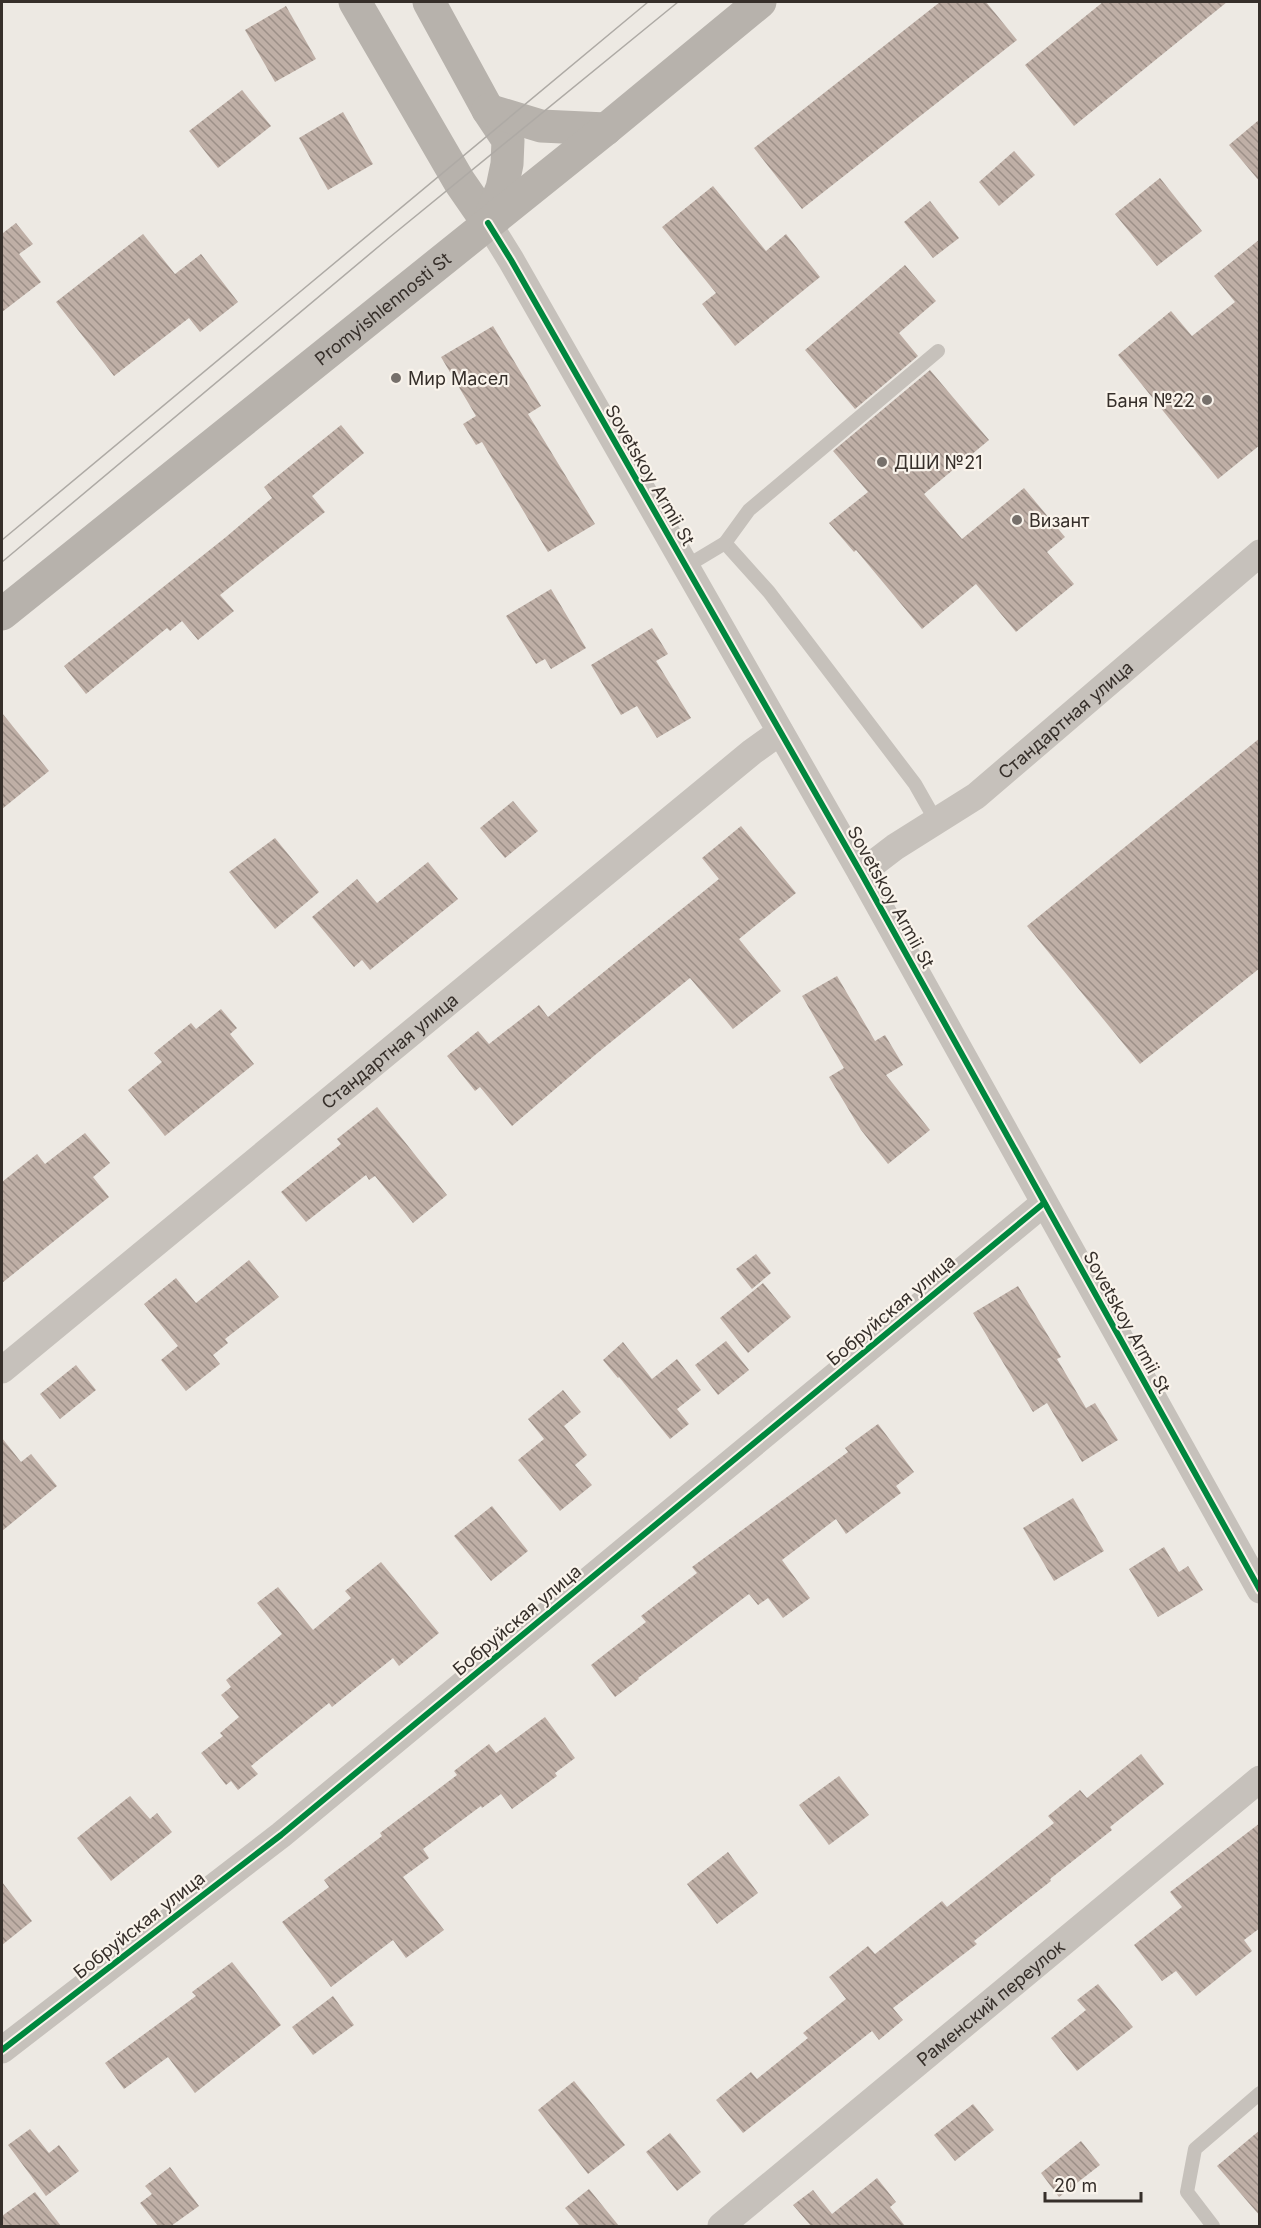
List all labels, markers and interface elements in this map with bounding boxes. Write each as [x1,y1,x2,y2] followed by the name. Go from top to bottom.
[310,248,455,369] street label: Promyishlennosti St
[408,368,509,389] place label: Мир Масел
[389,371,403,385] marker: Мир Масел
[1106,390,1195,411] place label: Баня №22
[1200,393,1214,407] marker: Баня №22
[601,401,699,549] street label: Sovetskoy Armii St
[894,452,983,473] place label: ДШИ №21
[875,455,889,469] marker: ДШИ №21
[1029,510,1090,531] place label: Визант
[1010,513,1024,527] marker: Визант
[994,656,1137,783] street label: Стандартная улица
[843,822,939,972] street label: Sovetskoy Armii St
[317,988,462,1113] street label: Стандартная улица
[1079,1247,1175,1397] street label: Sovetskoy Armii St
[823,1250,959,1370] street label: Бобруйская улица
[449,1560,585,1680] street label: Бобруйская улица
[69,1867,209,1983] street label: Бобруйская улица
[912,1935,1069,2070] street label: Раменский переулок
[1045,2165,1141,2203] scale bar
[1054,2175,1097,2196] text: 20 m

